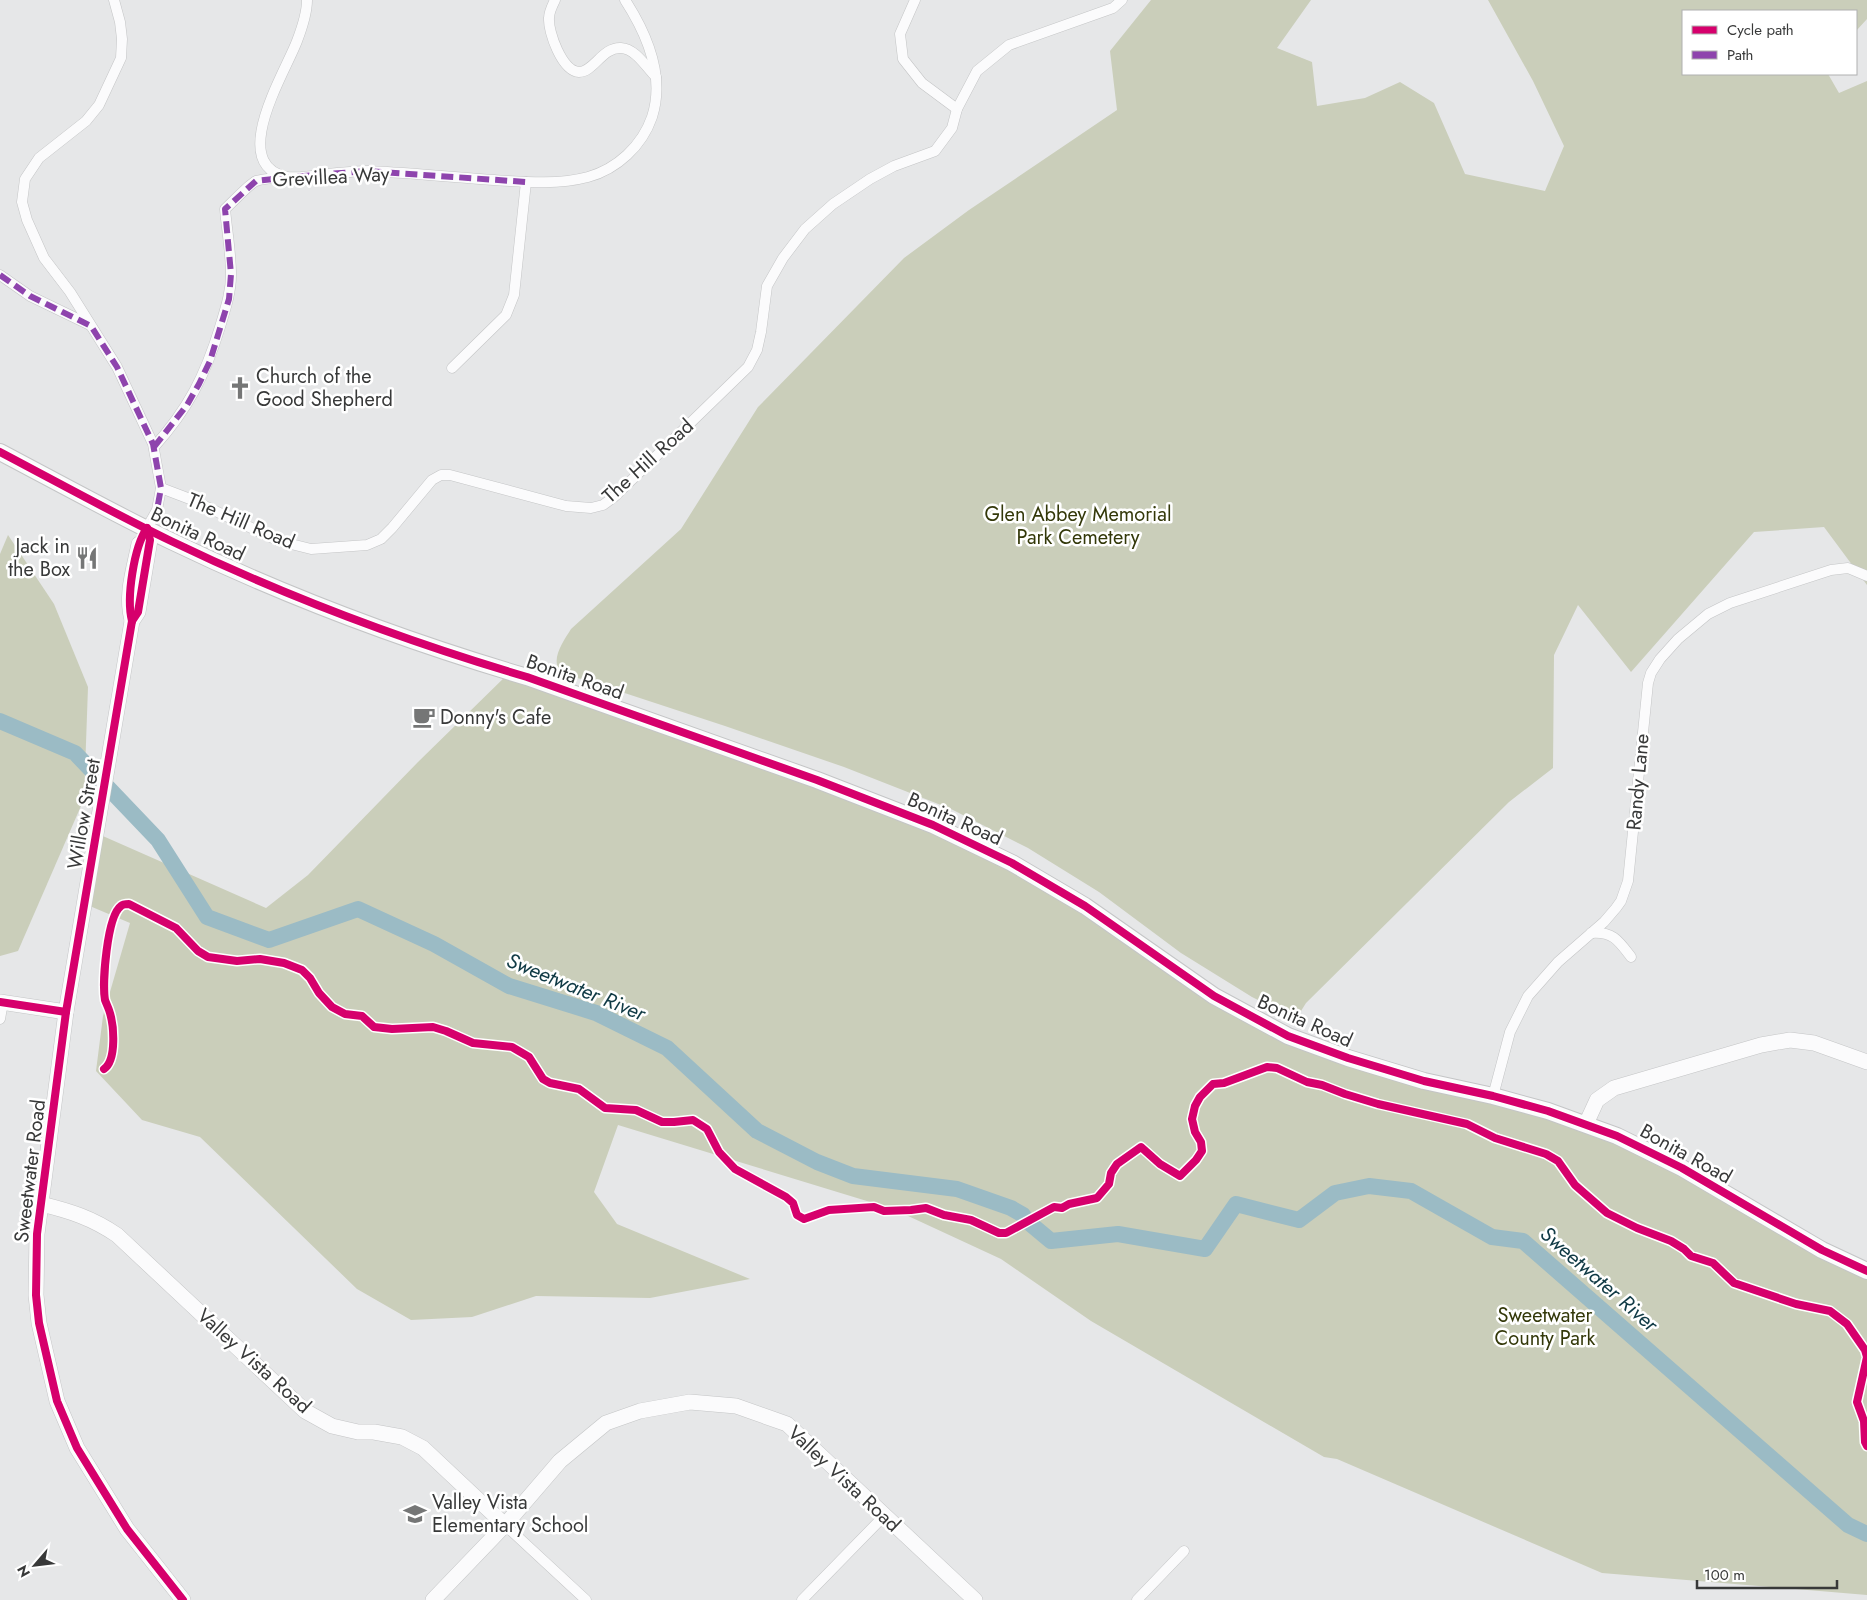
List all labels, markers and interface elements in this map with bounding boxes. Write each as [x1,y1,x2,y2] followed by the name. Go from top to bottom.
[1682,10,1857,75] legend
[1727,19,1794,41] text: Cycle path
[1727,44,1753,66] text: Path
[272,159,391,195] street label: Grevillea Way
[256,362,393,414] place label: Church of the Good Shepherd
[227,375,253,401] church icon: Church of the Good Shepherd
[596,412,700,510] street label: The Hill Road
[183,485,299,557] street label: The Hill Road
[146,499,250,569] street label: Bonita Road
[985,500,1172,552] park label: Glen Abbey Memorial Park Cemetery
[8,532,71,584] place label: Jack in the Box
[74,545,100,571] restaurant icon: Jack in the Box
[522,647,628,707] street label: Bonita Road
[440,703,551,732] place label: Donny's Cafe
[411,704,437,730] cafe icon: Donny's Cafe
[1619,732,1657,832] street label: Randy Lane
[60,756,108,872] street label: Willow Street
[903,785,1007,853] street label: Bonita Road
[502,945,651,1029] water label: Sweetwater River
[1253,987,1357,1055] street label: Bonita Road
[7,1098,53,1244] street label: Sweetwater Road
[1635,1117,1737,1191] street label: Bonita Road
[1533,1219,1665,1339] water label: Sweetwater River
[1495,1301,1596,1353] park label: Sweetwater County Park
[190,1302,318,1420] street label: Valley Vista Road
[781,1419,907,1539] street label: Valley Vista Road
[432,1488,588,1540] place label: Valley Vista Elementary School
[402,1501,428,1527] school or university icon: Valley Vista Elementary School
[10,1540,60,1590] north arrow
[1697,1558,1837,1590] scale bar
[12,1561,35,1581] text: N
[1704,1564,1745,1586] text: 100 m

